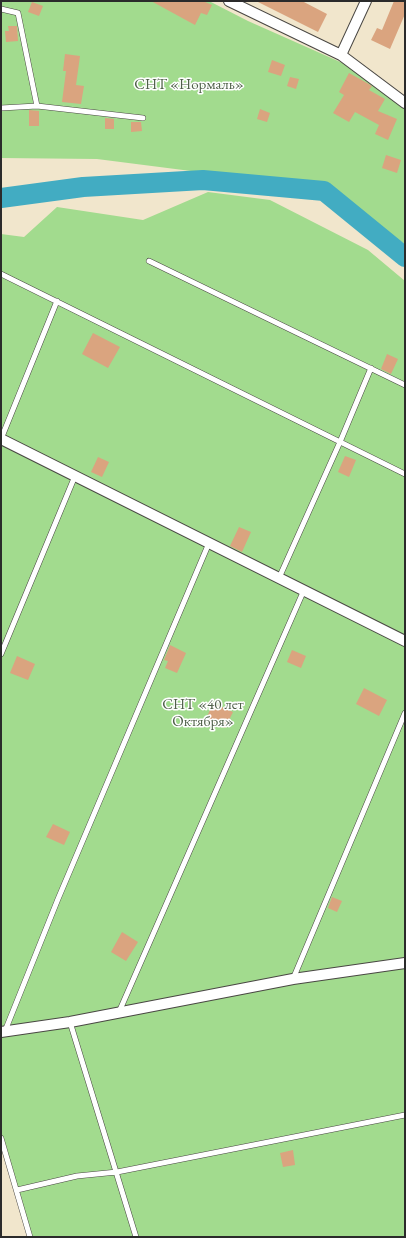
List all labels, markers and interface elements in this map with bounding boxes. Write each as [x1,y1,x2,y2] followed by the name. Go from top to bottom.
[134,76,244,94] park label: СНТ «Нормаль»
[162,696,244,731] park label: СНТ «40 лет Октября»

